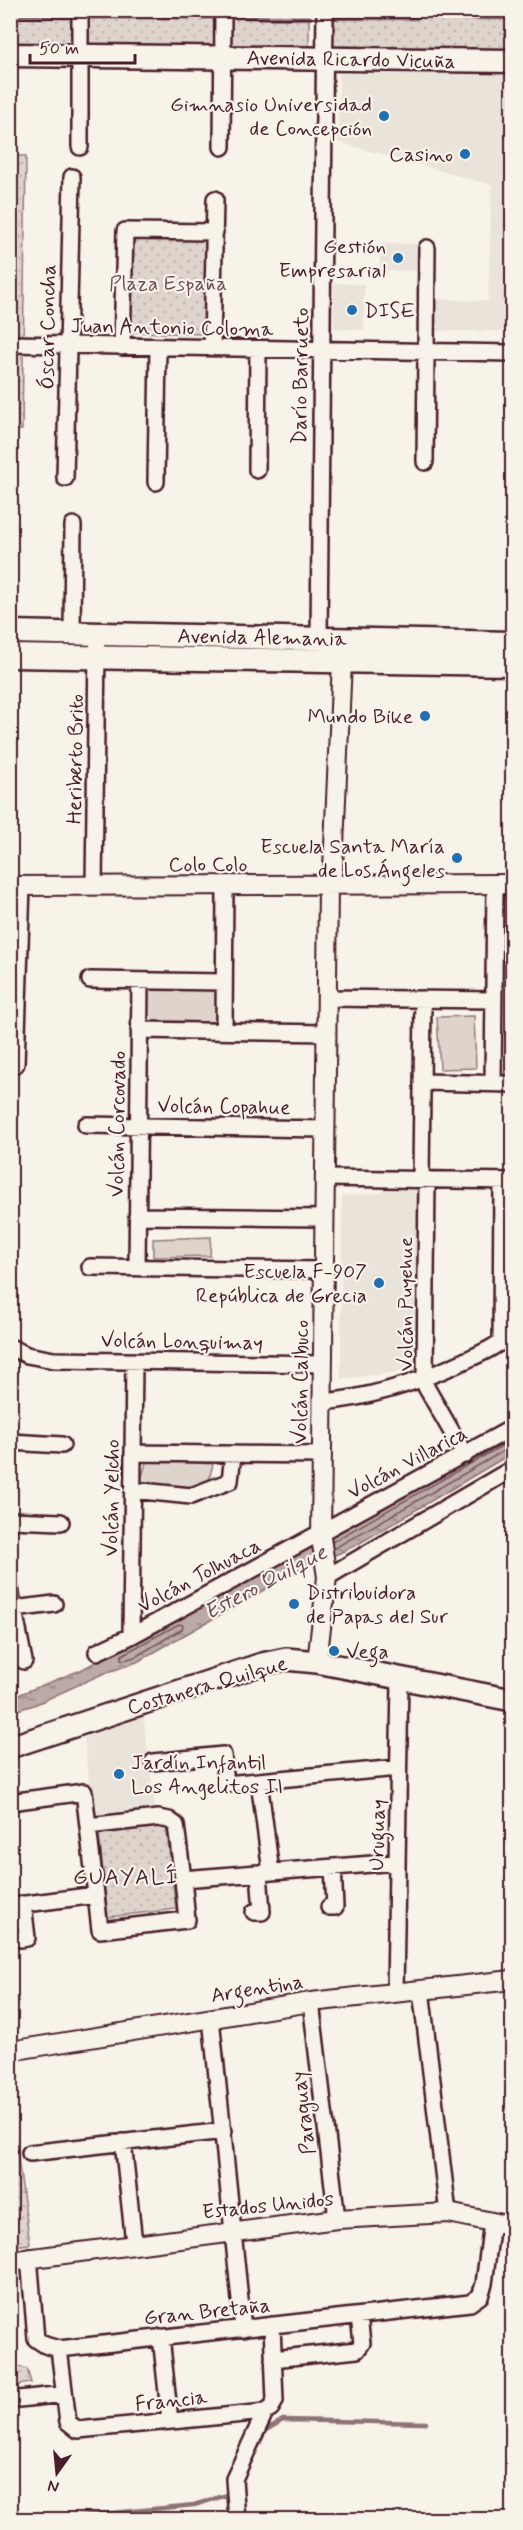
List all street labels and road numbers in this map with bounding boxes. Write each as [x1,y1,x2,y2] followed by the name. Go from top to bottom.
[246,44,456,76] street label: Avenida Ricardo Vicuña
[33,264,63,390] street label: Óscar Concha
[286,307,316,445] street label: Darío Barrueto
[70,312,274,344] street label: Juan Antonio Coloma
[177,623,347,653] street label: Avenida Alemania
[61,694,91,824] street label: Heriberto Brito
[168,851,248,879] street label: Colo Colo
[103,1051,133,1197] street label: Volcán Corcovado
[157,1092,291,1122] street label: Volcán Copahue
[392,1237,420,1371] street label: Volcán Puyehue
[286,1320,316,1444] street label: Volcán Calbuco
[101,1327,263,1357] street label: Volcán Lonquimay
[343,1419,472,1506] street label: Volcán Villarica
[97,1439,127,1557] street label: Volcán Yelcho
[133,1532,266,1620] street label: Volcán Tolhuaca
[124,1650,291,1722] street label: Costanera Quilque
[363,1799,395,1871] street label: Uruguay
[209,1968,306,2012] street label: Argentina
[285,2070,324,2156] street label: Paraguay
[201,2185,335,2227] street label: Estados Unidos
[142,2291,272,2333] street label: Gran Bretaña
[134,2383,209,2419] street label: Francia

